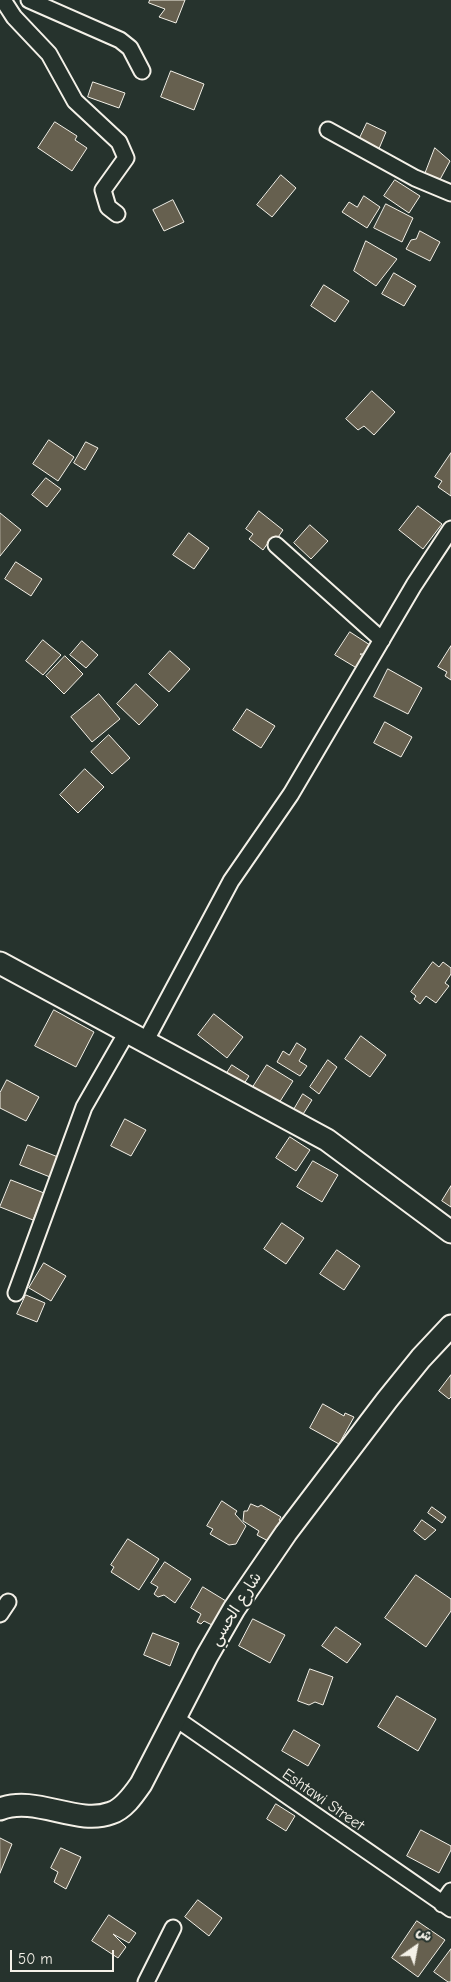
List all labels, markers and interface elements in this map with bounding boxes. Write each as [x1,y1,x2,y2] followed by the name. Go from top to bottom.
[206,1569,266,1649] street label: شارع الحسي
[278,1765,368,1835] street label: Eshtawi Street
[391,1922,441,1972] north arrow
[413,1923,436,1945] text: ش
[12,1940,116,1972] scale bar
[18,1950,53,1968] text: 50 m

